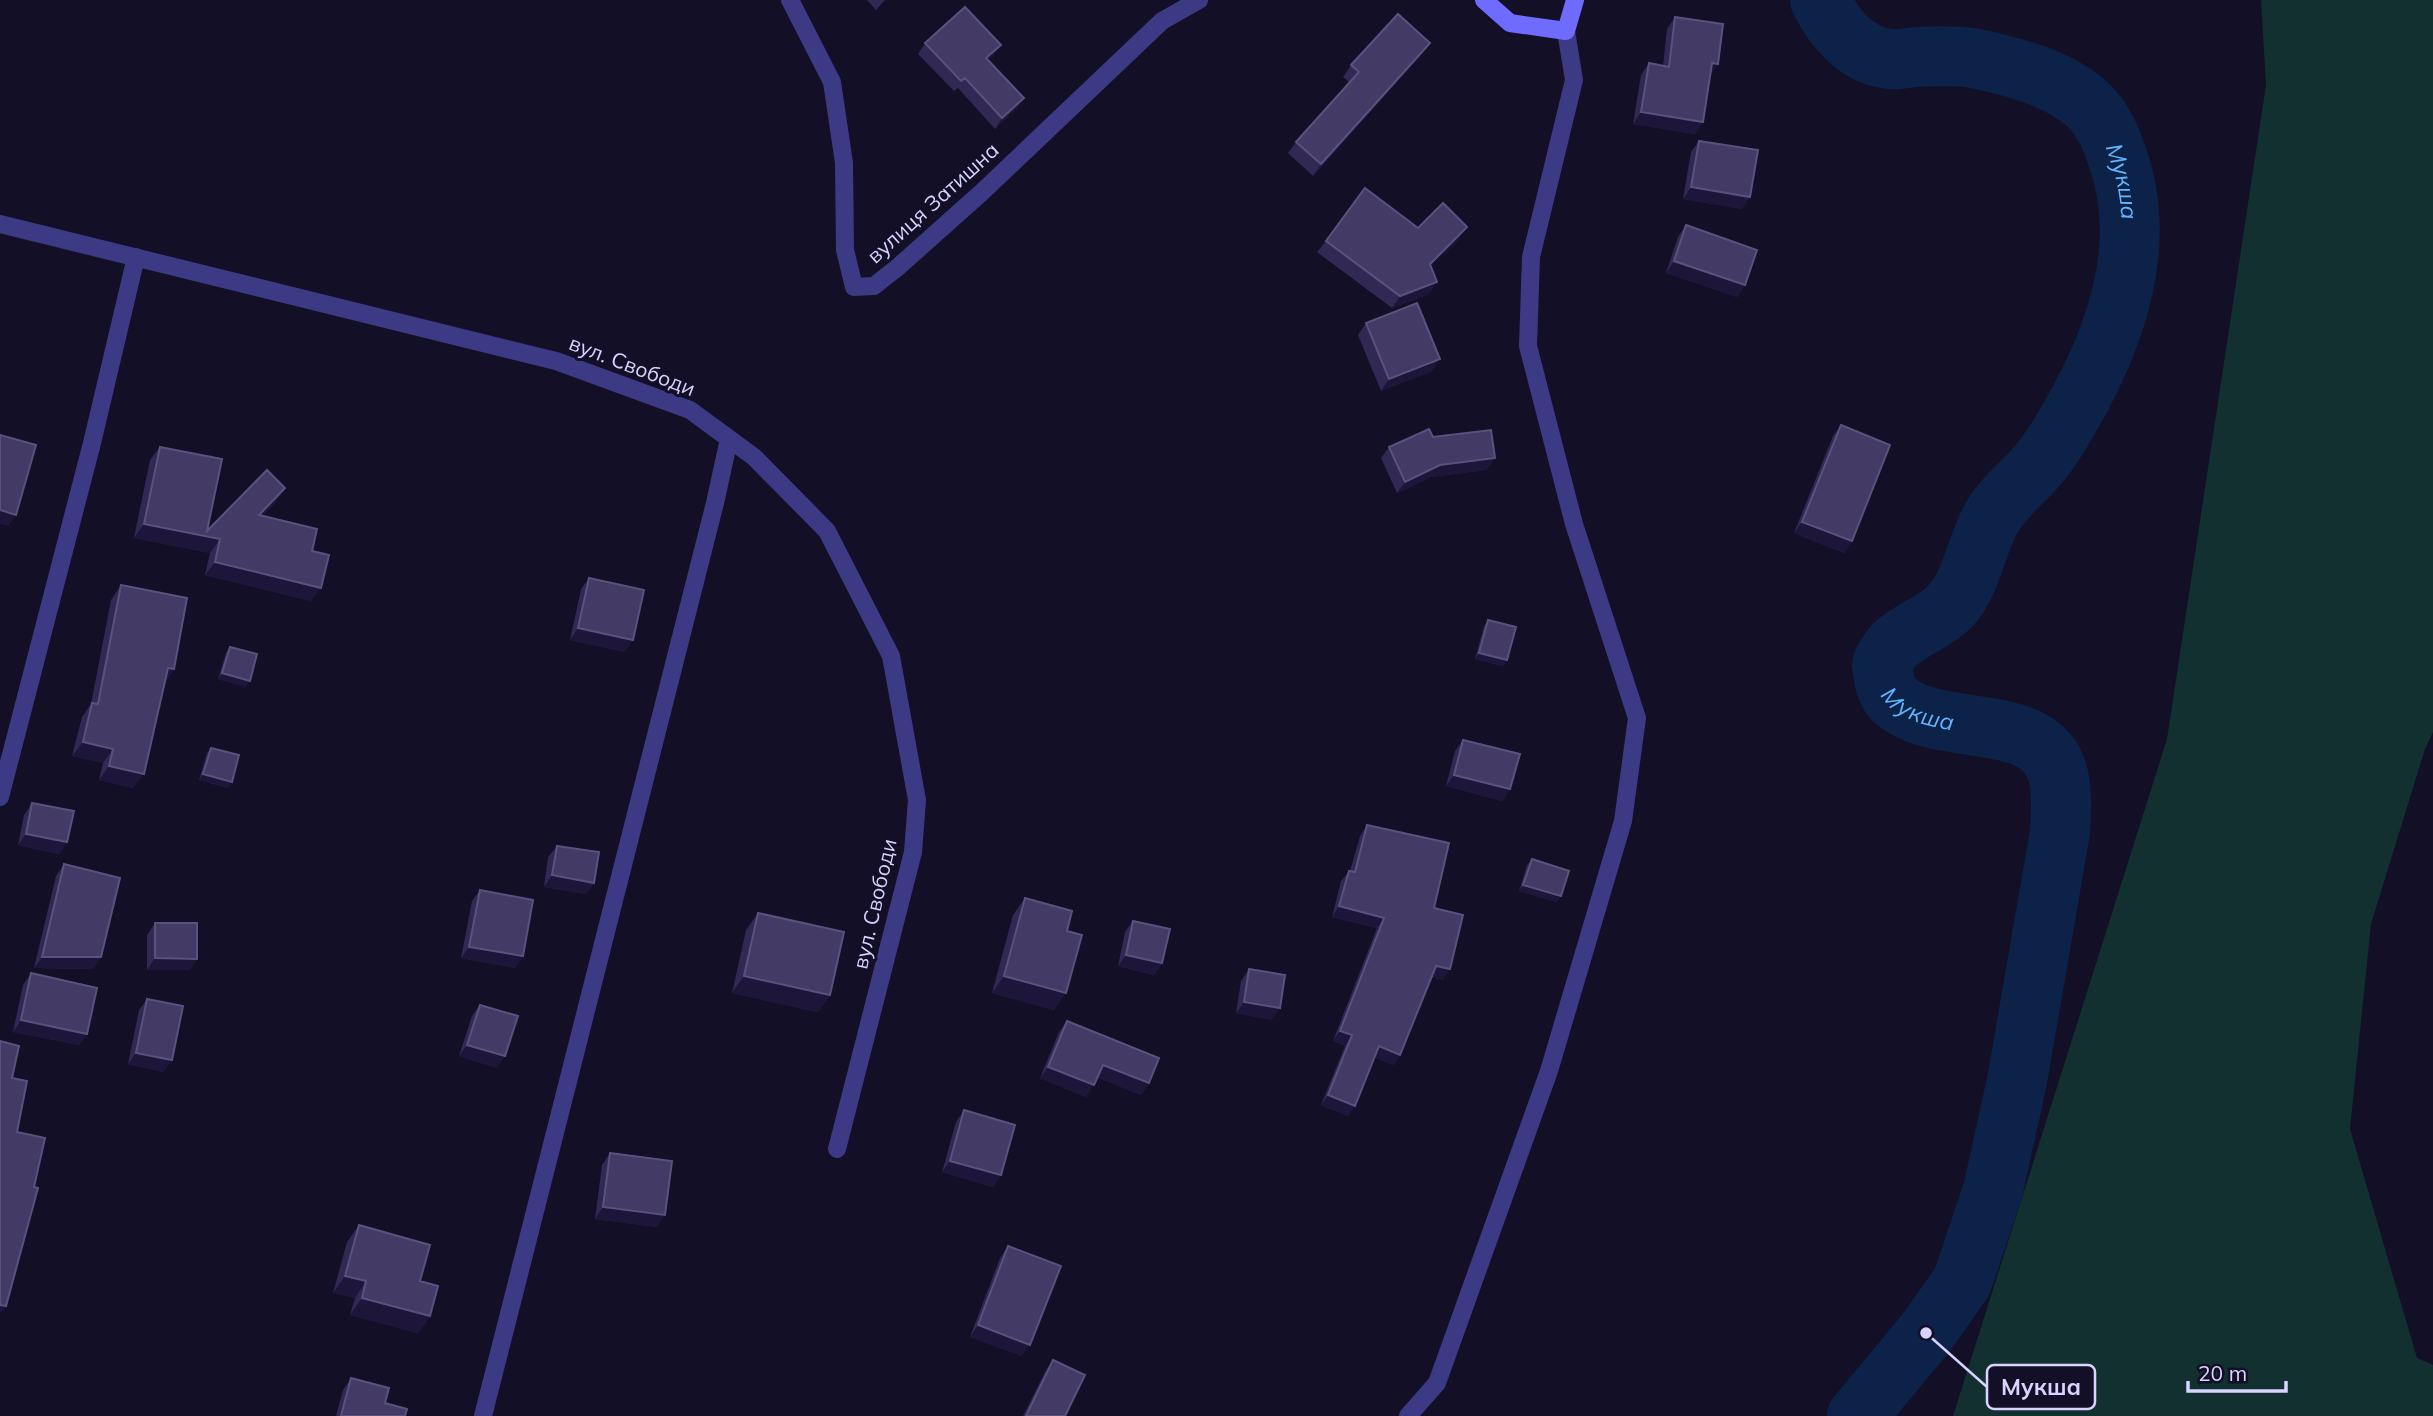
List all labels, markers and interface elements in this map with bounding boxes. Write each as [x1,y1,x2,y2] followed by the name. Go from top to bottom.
[861,136,1004,268] street label: вулиця Затишна
[2100,139,2145,220] water label: Мукша
[566,329,699,401] street label: вул. Свободи
[1875,681,1956,736] water label: Мукша
[846,836,902,972] street label: вул. Свободи
[2188,1350,2286,1394] scale bar
[2198,1360,2247,1386] text: 20 m
[1987,1365,2095,1409] callout: Мукша
[2001,1372,2081,1401] text: Мукша

